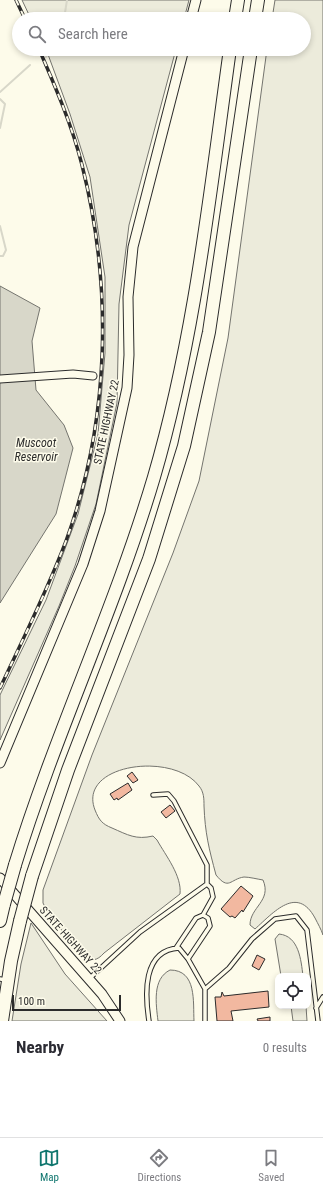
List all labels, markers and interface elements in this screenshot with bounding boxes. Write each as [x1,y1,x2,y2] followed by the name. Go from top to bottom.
[12,12,311,56] search box
[26,23,48,45] icon: search
[58,25,128,43] text: Search here
[91,378,122,466] street label: STATE HIGHWAY 22
[15,436,58,464] water label: Muscoot Reservoir
[37,904,104,977] street label: STATE HIGHWAY 22
[275,973,311,1009] map controls
[275,973,311,1009] button: locate
[12,993,121,1012] scale bar
[18,995,45,1008] text: 100 m
[16,1037,64,1057] text: Nearby
[263,1040,307,1055] text: 0 results
[38,1147,60,1184] tab: Map
[137,1147,181,1184] tab: Directions
[258,1147,285,1184] tab: Saved

